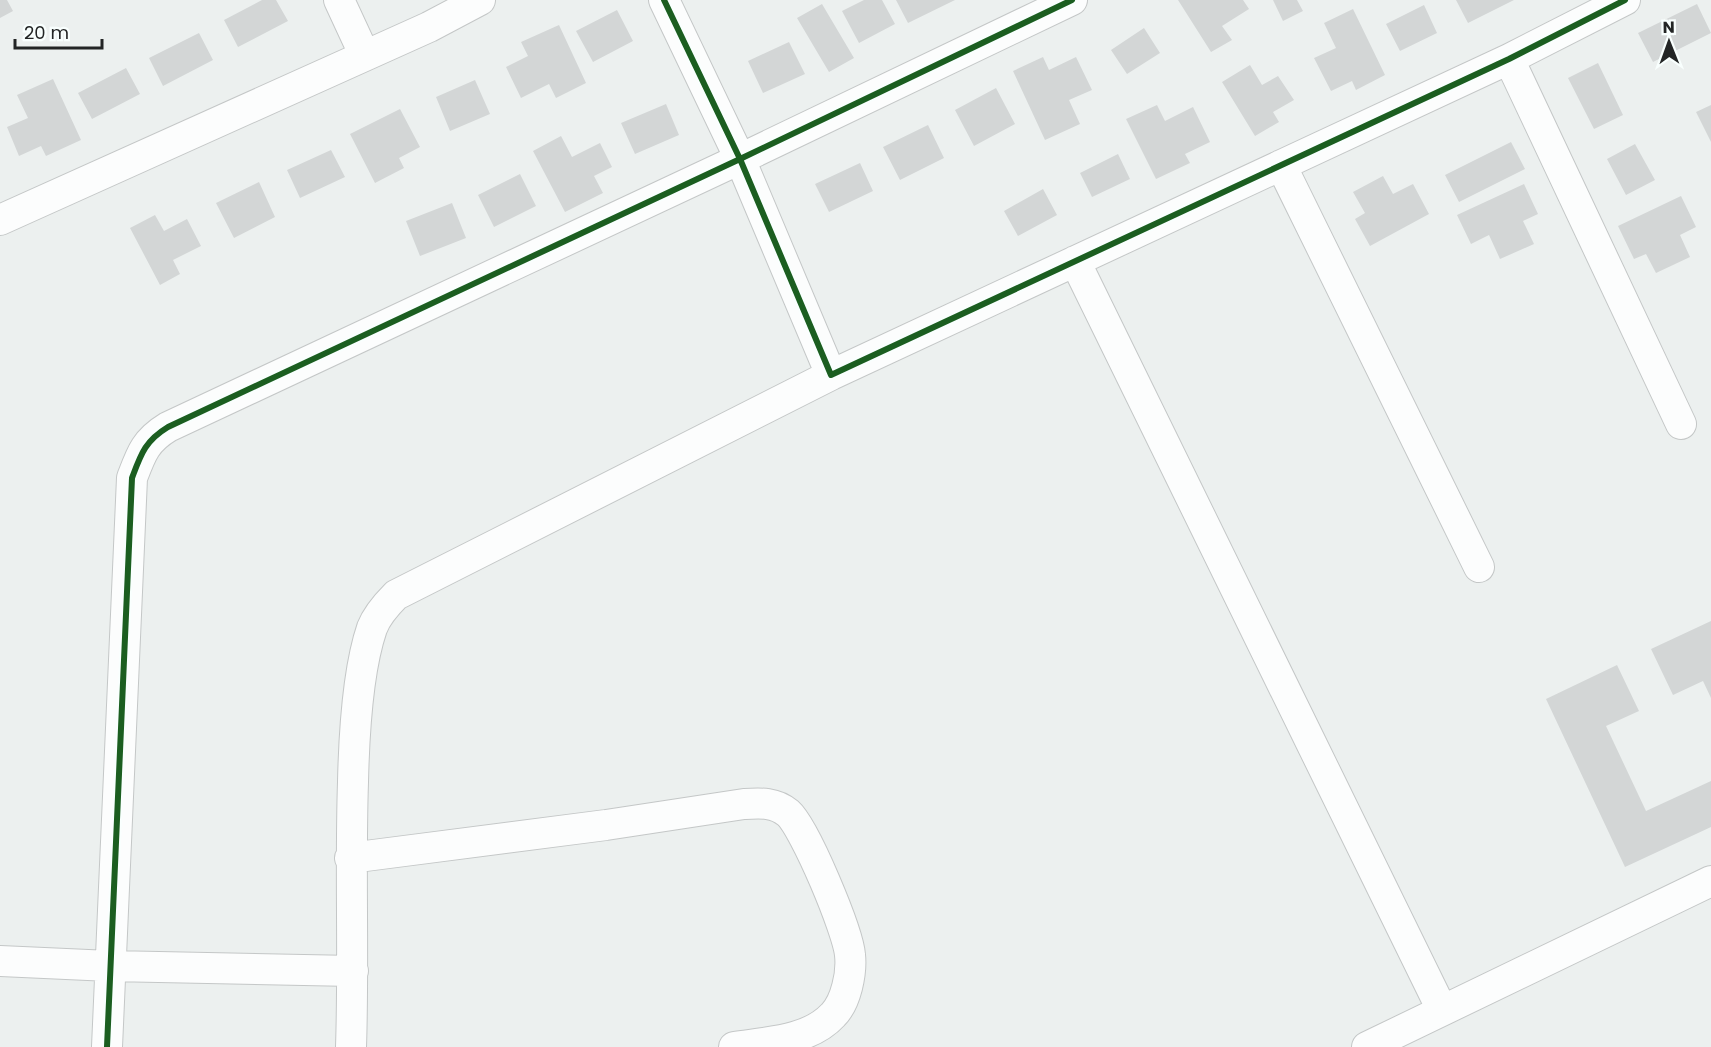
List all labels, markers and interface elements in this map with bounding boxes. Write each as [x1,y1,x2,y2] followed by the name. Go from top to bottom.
[15,12,102,50] scale bar
[1639,12,1699,72] north arrow
[1663,16,1675,39] text: N
[24,20,69,45] text: 20 m

